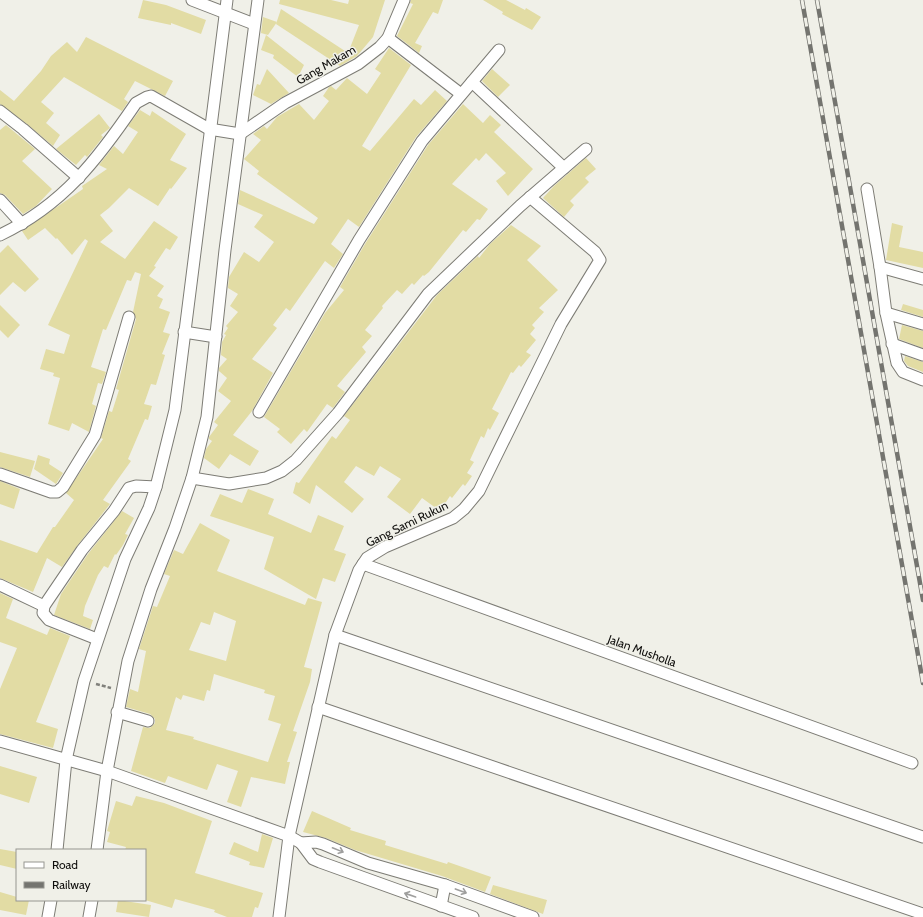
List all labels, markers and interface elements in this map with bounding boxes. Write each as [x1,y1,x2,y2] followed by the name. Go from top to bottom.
[293,42,358,88] street label: Gang Makam
[363,497,451,550] street label: Gang Sami Rukun
[605,631,679,670] street label: Jalan Musholla
[332,847,344,854] one-way arrow
[16,849,146,901] legend
[52,857,78,872] text: Road
[52,877,90,892] text: Railway
[455,888,467,896] one-way arrow
[404,891,417,898] one-way arrow

